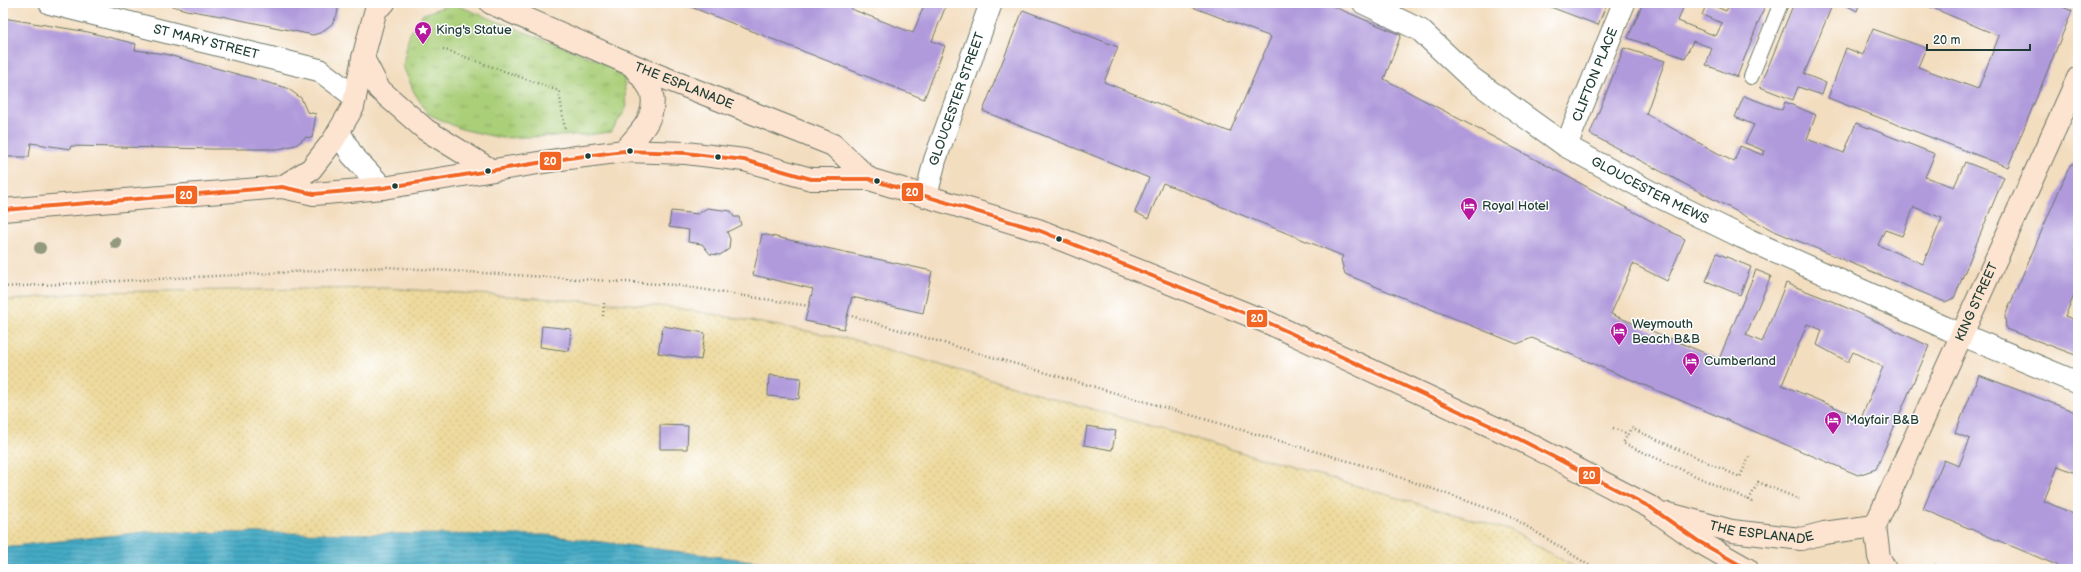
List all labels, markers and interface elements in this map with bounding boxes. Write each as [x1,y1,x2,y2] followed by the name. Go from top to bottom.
[413,20,433,45] place icon: King's Statue
[152,21,261,63] street label: ST MARY STREET
[436,22,512,38] place label: King's Statue
[1569,25,1621,124] street label: CLIFTON PLACE
[1927,26,2030,52] scale bar
[926,30,988,167] street label: GLOUCESTER STREET
[1933,33,1960,48] text: 20 m
[632,59,736,113] street label: THE ESPLANADE
[625,146,635,156] unlabelled marker
[539,151,562,171] line badge: 20
[583,151,593,161] unlabelled marker
[713,152,723,162] unlabelled marker
[1588,153,1712,228] street label: GLOUCESTER MEWS
[543,155,557,168] text: 20
[483,166,493,176] unlabelled marker
[872,176,882,186] unlabelled marker
[390,181,400,191] unlabelled marker
[901,182,924,202] line badge: 20
[175,185,198,205] line badge: 20
[905,186,919,199] text: 20
[179,189,193,202] text: 20
[1459,196,1479,221] hotel icon: Royal Hotel
[1482,198,1549,214] place label: Royal Hotel
[1054,234,1064,244] unlabelled marker
[1952,260,2001,344] street label: KING STREET
[1246,309,1268,328] line badge: 20
[1250,312,1264,325] text: 20
[1632,316,1700,347] place label: Weymouth Beach B&B
[1609,321,1629,346] hotel icon: Weymouth Beach B&B
[1681,351,1701,376] hotel icon: Cumberland
[1704,353,1776,369] place label: Cumberland
[1823,410,1843,435] hotel icon: Mayfair B&B
[1846,412,1919,428] place label: Mayfair B&B
[1578,466,1601,485] line badge: 20
[1582,469,1596,482] text: 20
[1708,517,1816,547] street label: THE ESPLANADE

